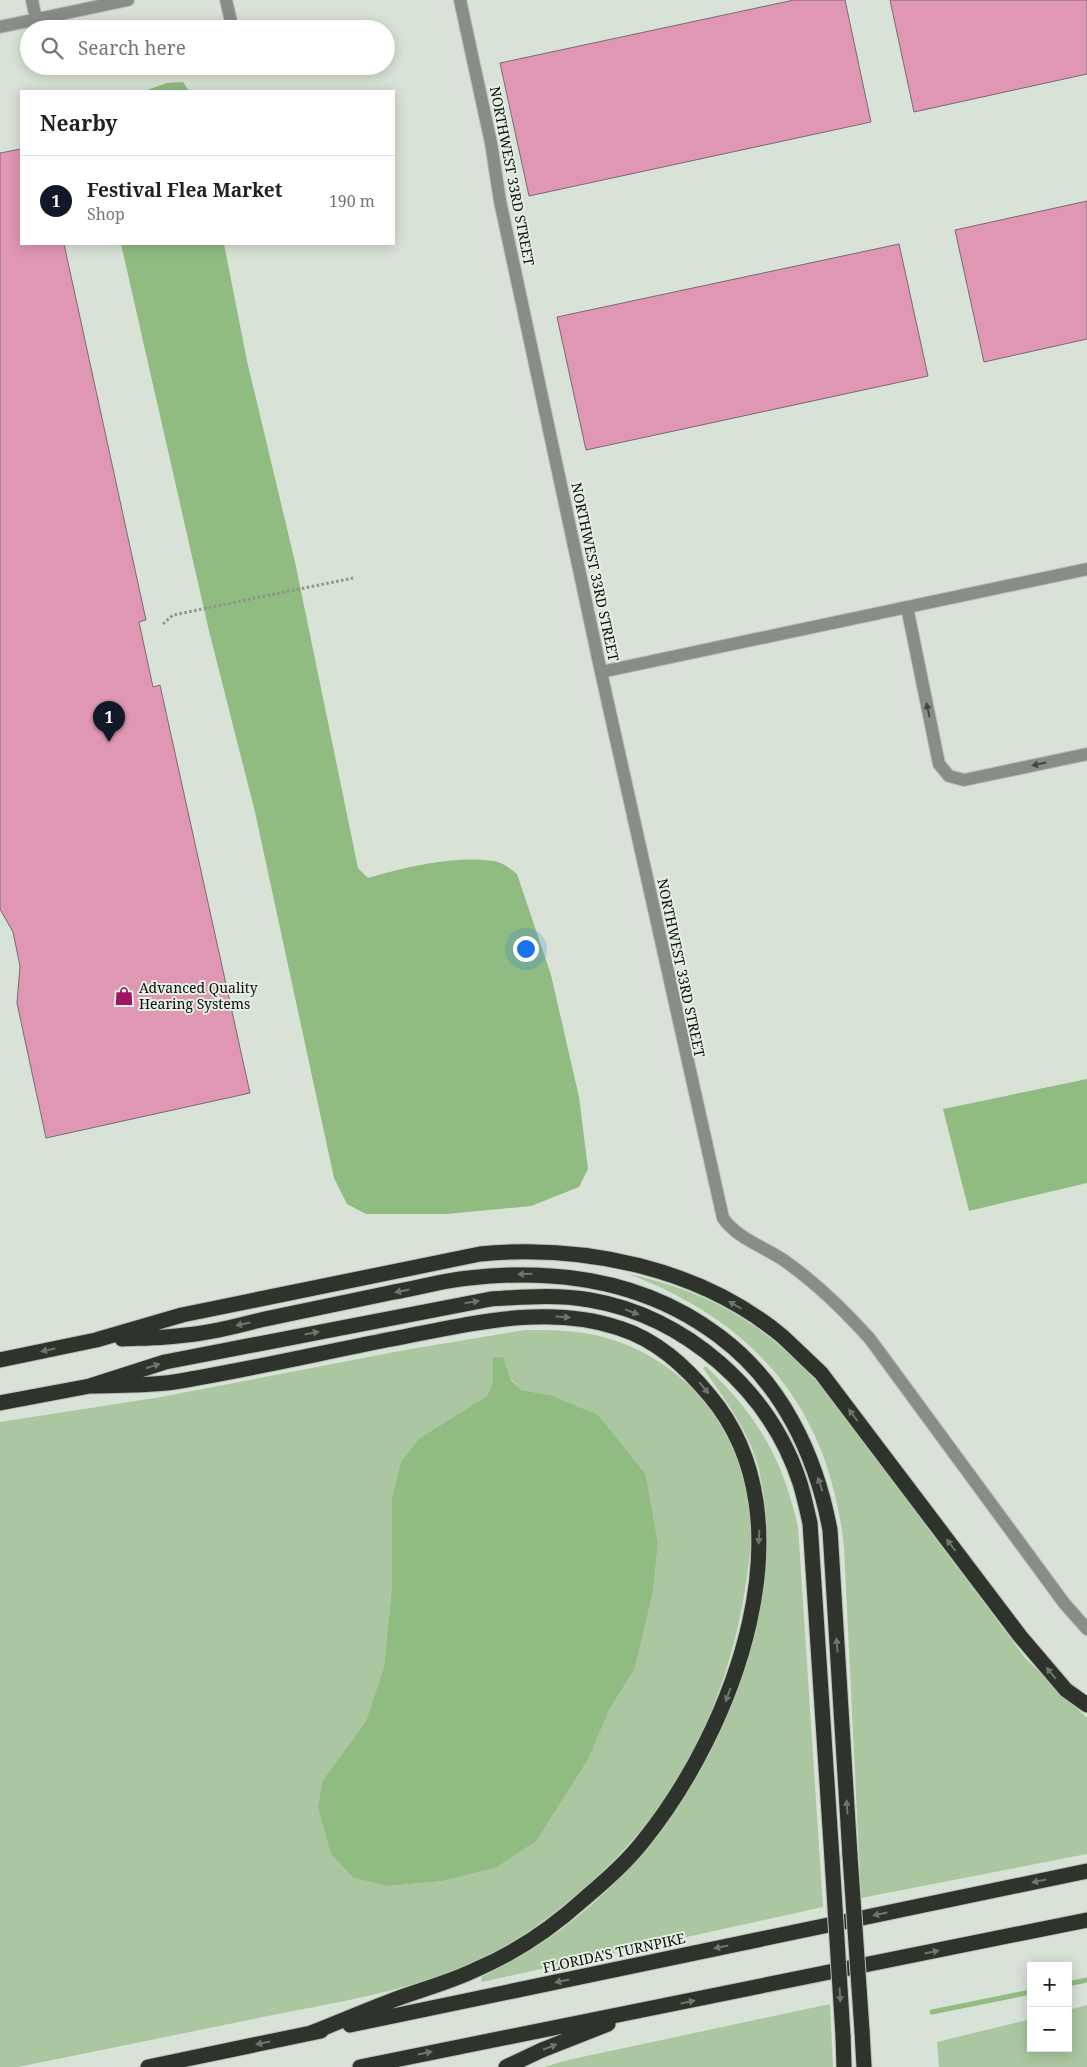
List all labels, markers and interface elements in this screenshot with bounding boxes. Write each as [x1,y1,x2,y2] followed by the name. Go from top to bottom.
[20,20,395,75] search box
[38,34,66,62] icon: search
[78,35,186,61] text: Search here
[486,85,539,268] street label: NORTHWEST 33RD STREET
[40,109,118,137] text: Nearby
[87,177,282,203] text: Festival Flea Market
[51,190,61,212] text: 1
[329,190,375,212] text: 190 m
[87,203,125,225] text: Shop
[567,481,624,663] street label: NORTHWEST 33RD STREET
[93,701,125,742] pin: 1
[924,703,932,718] one-way arrow
[1032,760,1047,768] one-way arrow
[653,877,710,1059] street label: NORTHWEST 33RD STREET
[513,936,539,962] your location
[139,978,258,1013] place label: Advanced Quality Hearing Systems
[113,985,135,1007] shop icon: Advanced Quality Hearing Systems
[517,1270,533,1278] one-way arrow
[395,1287,410,1295] one-way arrow
[464,1298,480,1306] one-way arrow
[729,1301,742,1310] one-way arrow
[625,1308,639,1316] one-way arrow
[556,1314,572,1322] one-way arrow
[236,1320,251,1328] one-way arrow
[305,1329,320,1337] one-way arrow
[40,1346,56,1354] one-way arrow
[146,1362,161,1369] one-way arrow
[698,1382,709,1395] one-way arrow
[848,1408,858,1422] one-way arrow
[816,1476,824,1491] one-way arrow
[755,1529,763,1545] one-way arrow
[946,1538,956,1552] one-way arrow
[833,1637,841,1653] one-way arrow
[1046,1666,1057,1679] one-way arrow
[724,1688,731,1703] one-way arrow
[843,1799,851,1815] one-way arrow
[1031,1877,1047,1885] one-way arrow
[873,1910,888,1918] one-way arrow
[541,1928,687,1977] street label: FLORIDA'S TURNPIKE
[714,1943,729,1951] one-way arrow
[925,1947,941,1955] one-way arrow
[1027,1962,1072,2052] map controls
[1027,1962,1072,2007] button: +
[554,1977,570,1985] one-way arrow
[837,1987,845,2003] one-way arrow
[680,1998,695,2006] one-way arrow
[1027,2007,1072,2052] button: −
[256,2039,271,2047] one-way arrow
[543,2042,557,2050] one-way arrow
[417,2049,433,2057] one-way arrow

